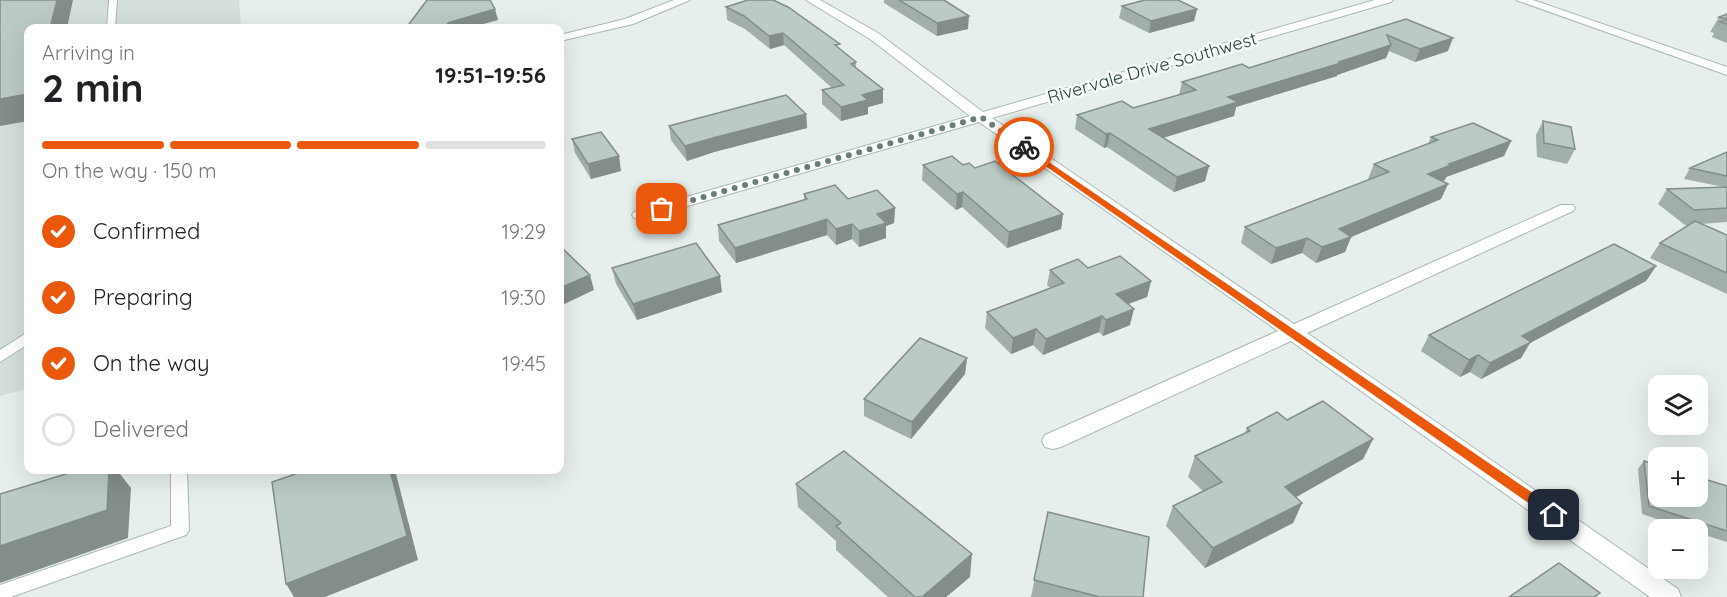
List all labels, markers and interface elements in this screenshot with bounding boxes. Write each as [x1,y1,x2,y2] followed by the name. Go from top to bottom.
[1044,27,1259,108] street label: Rivervale Drive Southwest
[42,40,135,65] text: Arriving in
[435,61,546,89] text: 19:51–19:56
[42,63,144,112] text: 2 min
[994,117,1054,177] courier
[1008,131,1041,164] icon: bike
[42,158,217,183] text: On the way · 150 m
[636,183,687,234] pin
[645,192,678,225] icon: bag
[42,215,75,248] icon: check
[93,217,200,245] text: Confirmed
[501,219,546,244] text: 19:29
[42,281,75,314] icon: check
[93,283,193,311] text: Preparing
[501,285,546,310] text: 19:30
[42,347,75,380] icon: check
[93,349,209,377] text: On the way
[502,351,546,376] text: 19:45
[1648,375,1708,579] map controls
[1648,375,1708,435] button: layers
[93,415,189,443] text: Delivered
[1648,447,1708,507] button: +
[1528,489,1579,540] pin
[1537,498,1570,531] icon: home
[1648,519,1708,579] button: −

